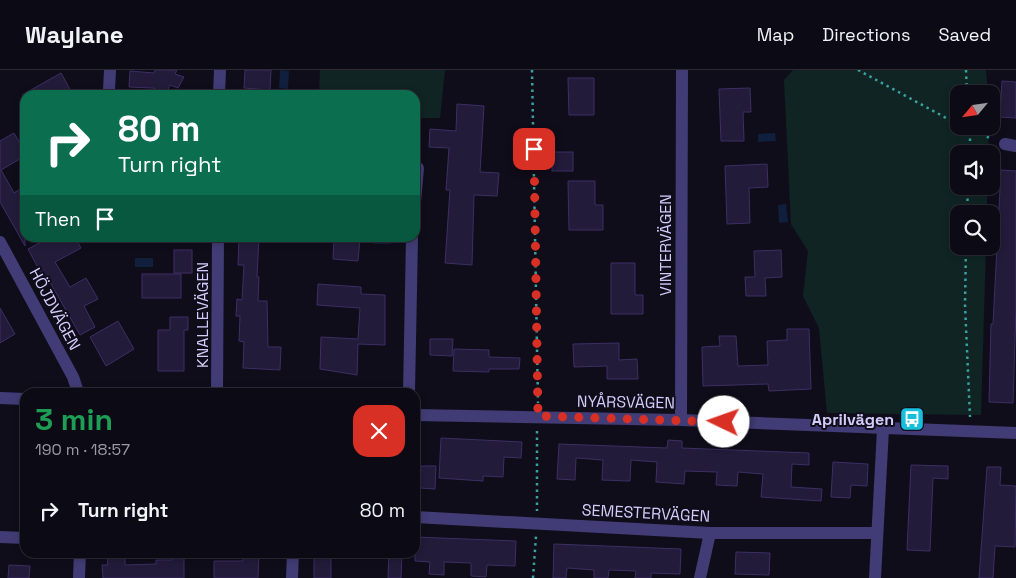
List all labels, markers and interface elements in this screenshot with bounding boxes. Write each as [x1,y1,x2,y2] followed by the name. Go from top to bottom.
[25,19,124,50] text: Waylane
[757,23,794,46] text: Map
[822,23,911,46] text: Directions
[939,23,991,46] text: Saved
[950,85,1000,135] north arrow
[950,85,1000,255] map controls
[118,107,200,151] text: 80 m
[35,110,100,175] icon: right
[513,128,555,170] pin
[520,135,548,163] icon: arrive
[950,145,1000,195] button: sound
[118,150,221,178] text: Turn right
[655,194,676,296] street label: VINTERVÄGEN
[91,205,119,233] icon: arrive
[950,205,1000,255] button: search
[35,207,81,232] text: Then
[192,262,213,368] street label: KNALLEVÄGEN
[25,264,85,354] street label: HÖJDVÄGEN
[577,391,675,413] street label: NYÅRSVÄGEN
[697,395,749,447] position arrow
[35,400,113,439] text: 3 min
[353,405,405,457] button: close
[899,406,925,432] bus stop icon: Aprilvägen
[812,409,894,430] place label: Aprilvägen
[35,439,130,460] text: 190 m · 18:57
[35,497,63,525] icon: right
[78,498,168,523] text: Turn right
[360,498,405,523] text: 80 m
[581,499,711,527] street label: SEMESTERVÄGEN

